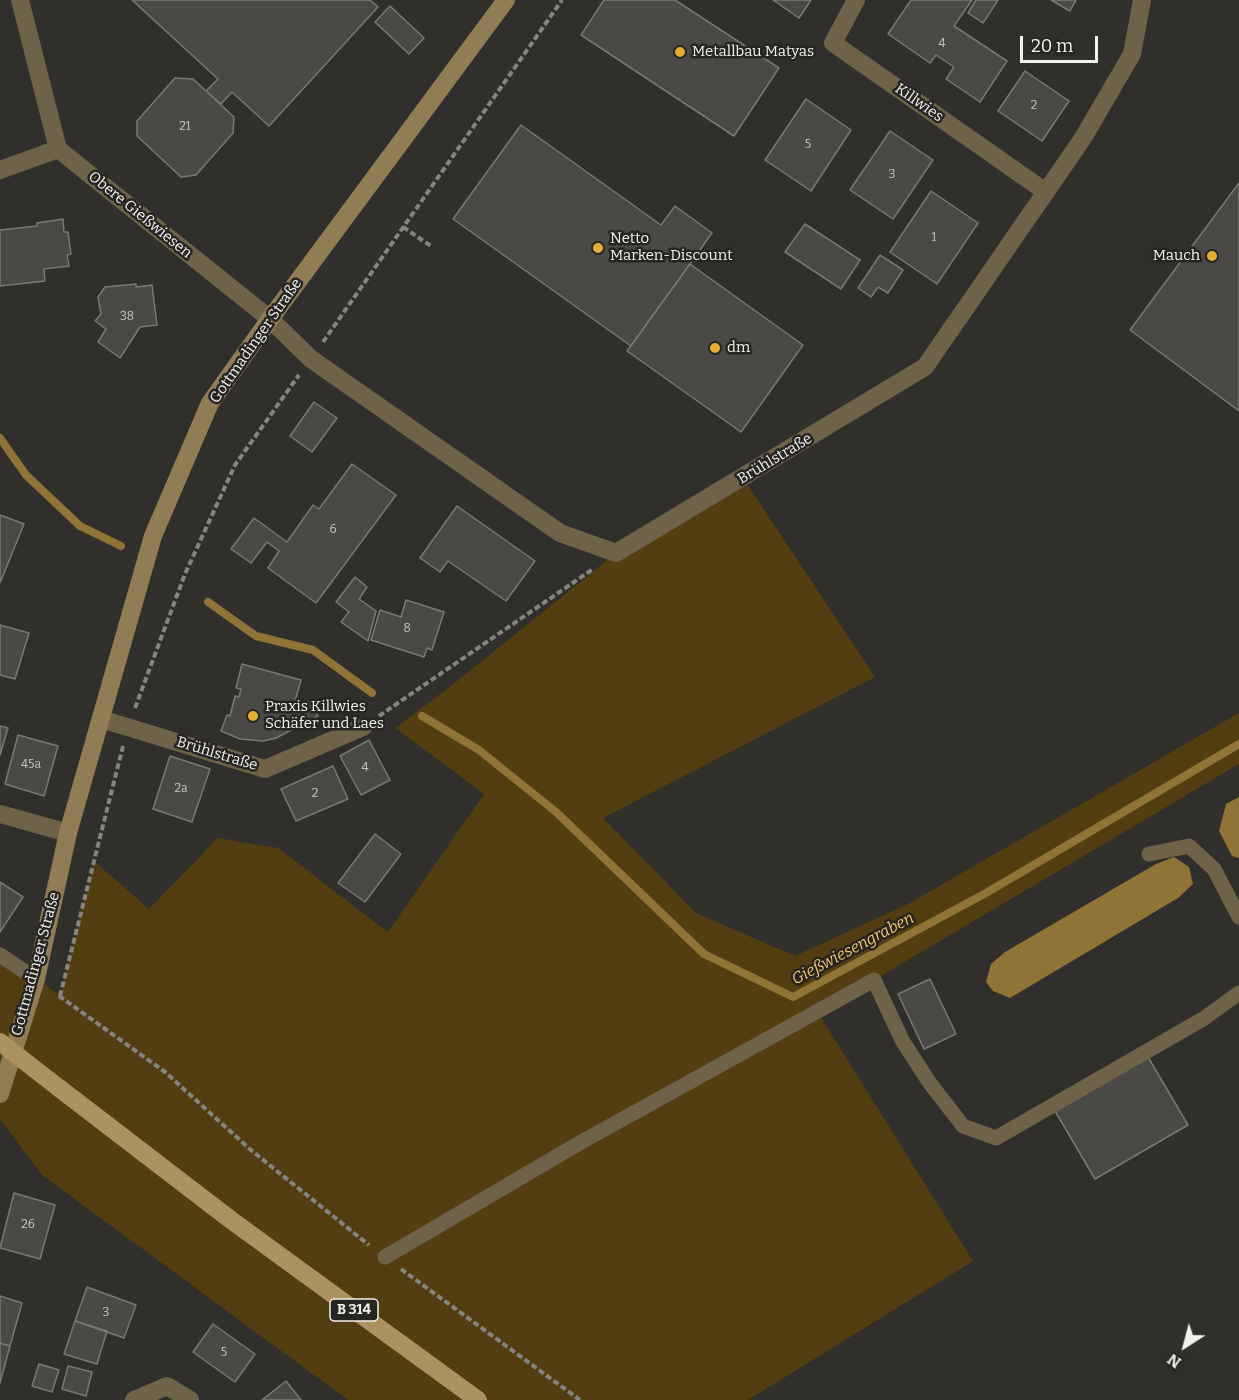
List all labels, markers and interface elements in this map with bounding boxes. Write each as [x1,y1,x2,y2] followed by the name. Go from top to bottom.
[1023,24,1101,62] scale bar
[1031,35,1073,57] text: 20 m
[938,37,946,51] house number: 4
[692,43,814,61] place label: Metallbau Matyas
[673,45,687,59] marker: Metallbau Matyas
[891,80,947,126] street label: Killwies
[1031,99,1037,113] house number: 2
[179,120,191,134] house number: 21
[805,138,811,152] house number: 5
[85,168,195,262] street label: Obere Gießwiesen
[889,168,895,182] house number: 3
[610,230,733,265] place label: Netto Marken-Discount
[932,231,936,245] house number: 1
[591,241,605,255] marker: Netto Marken-Discount
[1153,247,1200,265] place label: Mauch
[1205,249,1219,263] marker: Mauch
[206,275,306,407] street label: Gottmadinger Straße
[120,310,134,324] house number: 38
[727,339,750,357] place label: dm
[708,341,722,355] marker: dm
[735,430,815,488] street label: Brühlstraße
[329,523,337,537] house number: 6
[403,622,411,636] house number: 8
[265,698,384,733] place label: Praxis Killwies Schäfer und Laes
[246,709,260,723] marker: Praxis Killwies Schäfer und Laes
[174,733,260,775] street label: Brühlstraße
[21,758,41,772] house number: 45a
[361,761,369,775] house number: 4
[174,782,188,796] house number: 2a
[312,787,318,801] house number: 2
[8,890,64,1038] street label: Gottmadinger Straße
[789,909,917,989] water label: Gießwiesengraben
[21,1218,35,1232] house number: 26
[330,1299,378,1321] road number: B 314
[103,1306,109,1320] house number: 3
[1155,1316,1215,1376] north arrow
[221,1346,227,1360] house number: 5
[1164,1350,1185,1372] text: N

